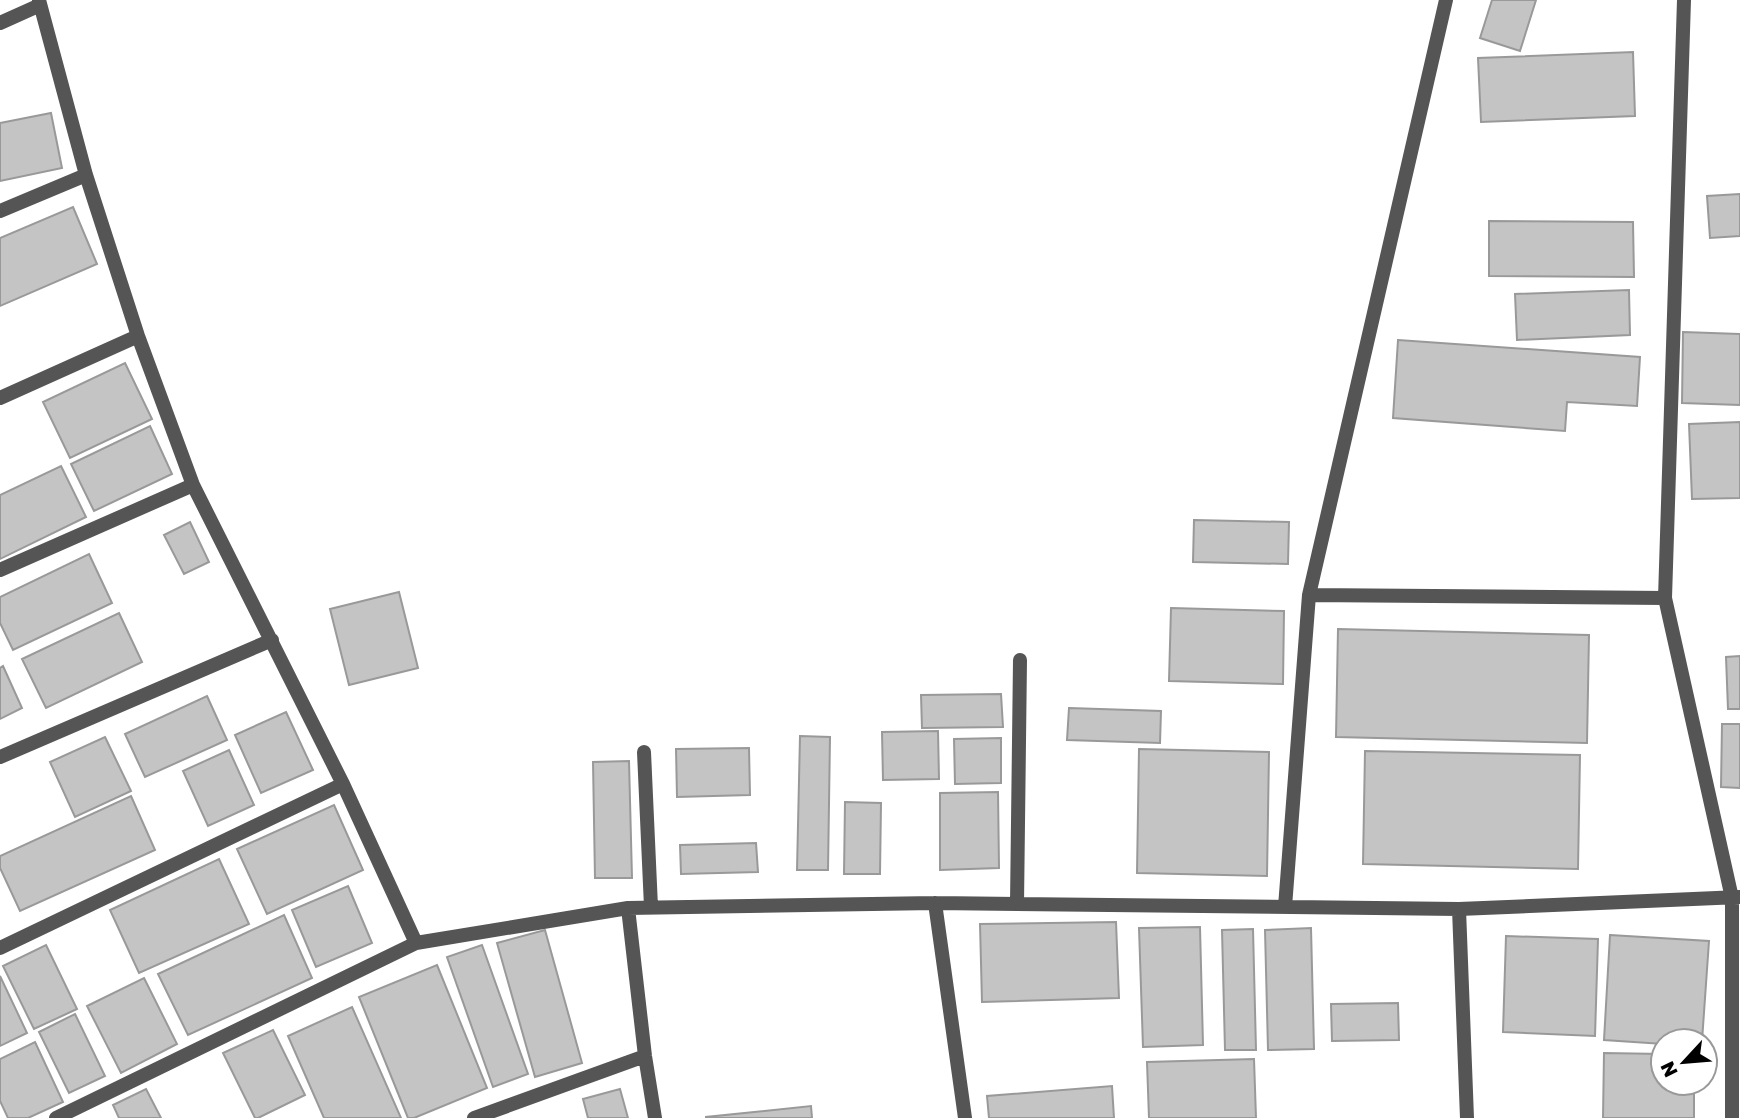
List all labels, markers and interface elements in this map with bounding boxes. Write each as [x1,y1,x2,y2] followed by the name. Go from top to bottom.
[1649,1027,1719,1097] north arrow
[1655,1058,1682,1081] text: N

